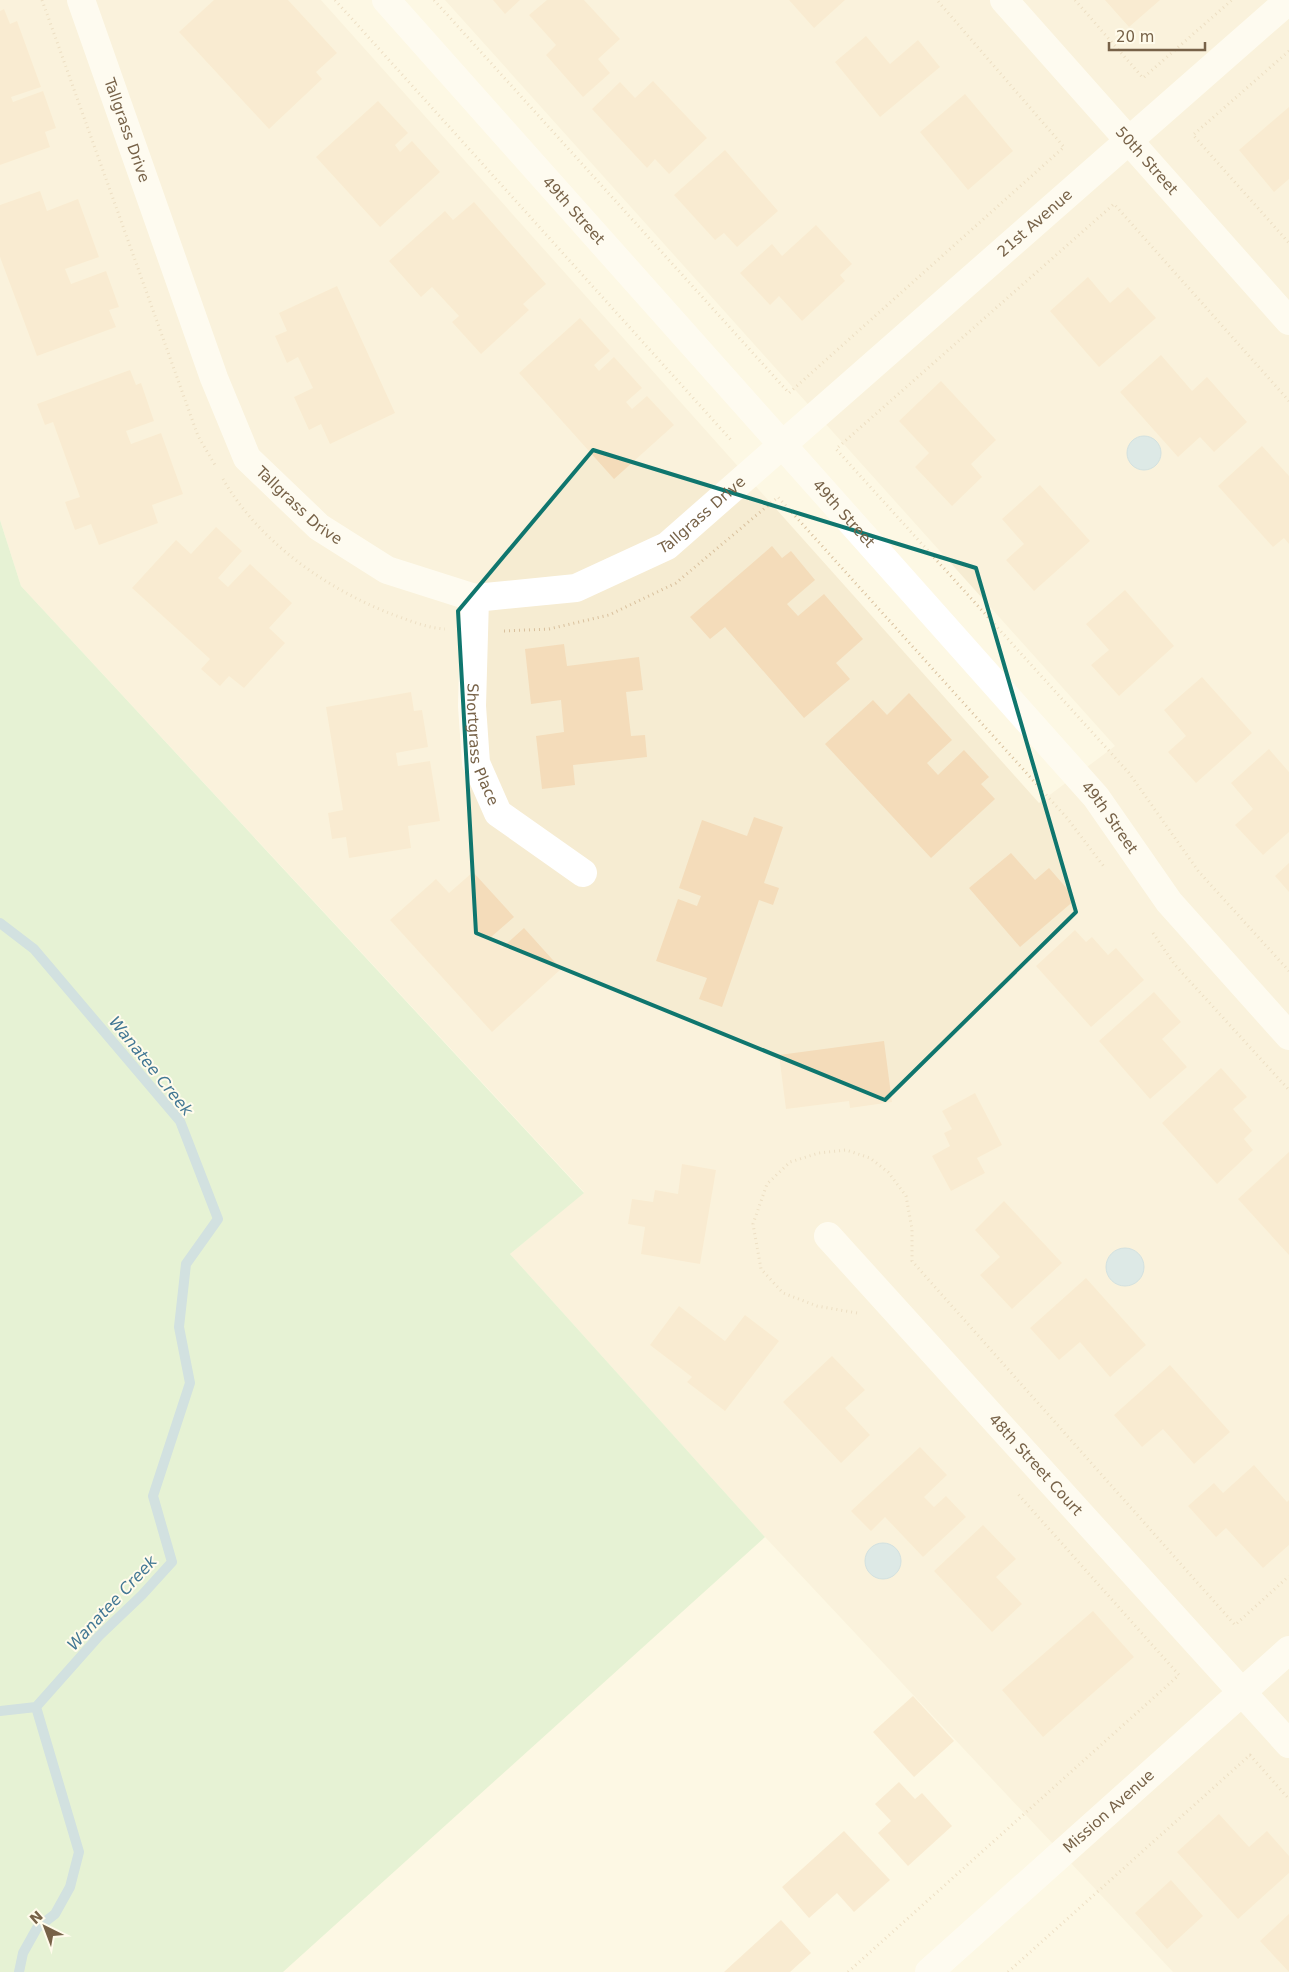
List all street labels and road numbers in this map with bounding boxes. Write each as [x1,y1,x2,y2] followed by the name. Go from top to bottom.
[100,75,153,185] street label: Tallgrass Drive
[1112,123,1182,199] street label: 50th Street
[539,173,609,248] street label: 49th Street
[994,186,1076,261] street label: 21st Avenue
[252,462,346,548] street label: Tallgrass Drive
[655,472,749,558] street label: Tallgrass Drive
[809,476,879,551] street label: 49th Street
[463,683,503,808] street label: Shortgrass Place
[1077,778,1142,857] street label: 49th Street
[985,1410,1086,1519] street label: 48th Street Court
[1059,1766,1158,1857] street label: Mission Avenue

